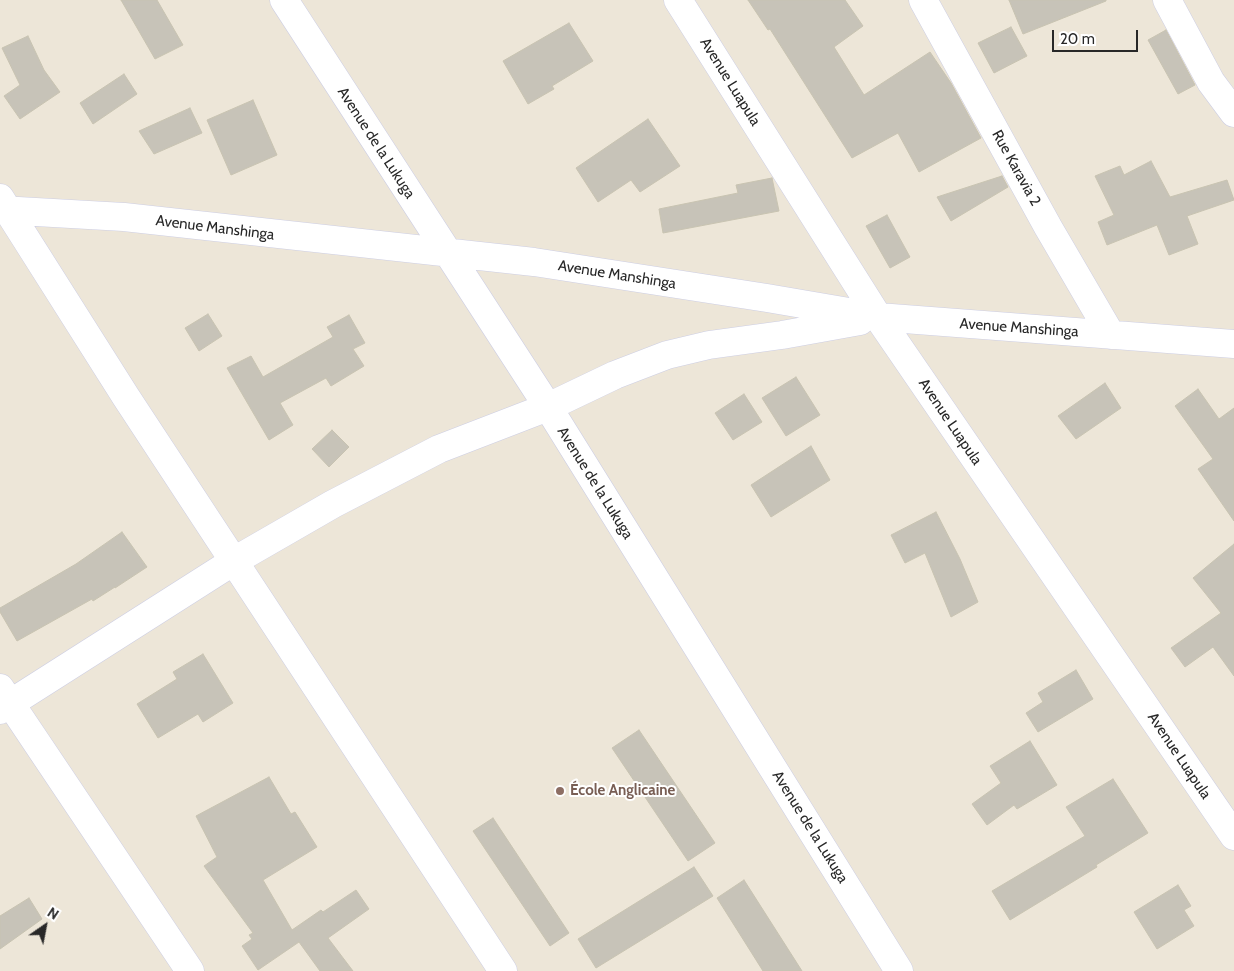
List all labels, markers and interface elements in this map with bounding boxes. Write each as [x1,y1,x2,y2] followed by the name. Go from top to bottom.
[1054,20,1140,52] scale bar
[1060,30,1095,48] text: 20 m
[696,35,764,129] street label: Avenue Luapula
[333,84,419,202] street label: Avenue de la Lukuga
[988,127,1044,209] street label: Rue Karavia 2
[155,212,275,244] street label: Avenue Manshinga
[557,257,677,293] street label: Avenue Manshinga
[959,315,1079,341] street label: Avenue Manshinga
[914,375,986,469] street label: Avenue Luapula
[553,424,637,542] street label: Avenue de la Lukuga
[1143,709,1215,803] street label: Avenue Luapula
[768,768,852,886] street label: Avenue de la Lukuga
[570,782,675,800] place label: École Anglicaine
[554,785,566,797] marker: École Anglicaine
[20,901,70,951] north arrow
[44,903,62,924] text: N

